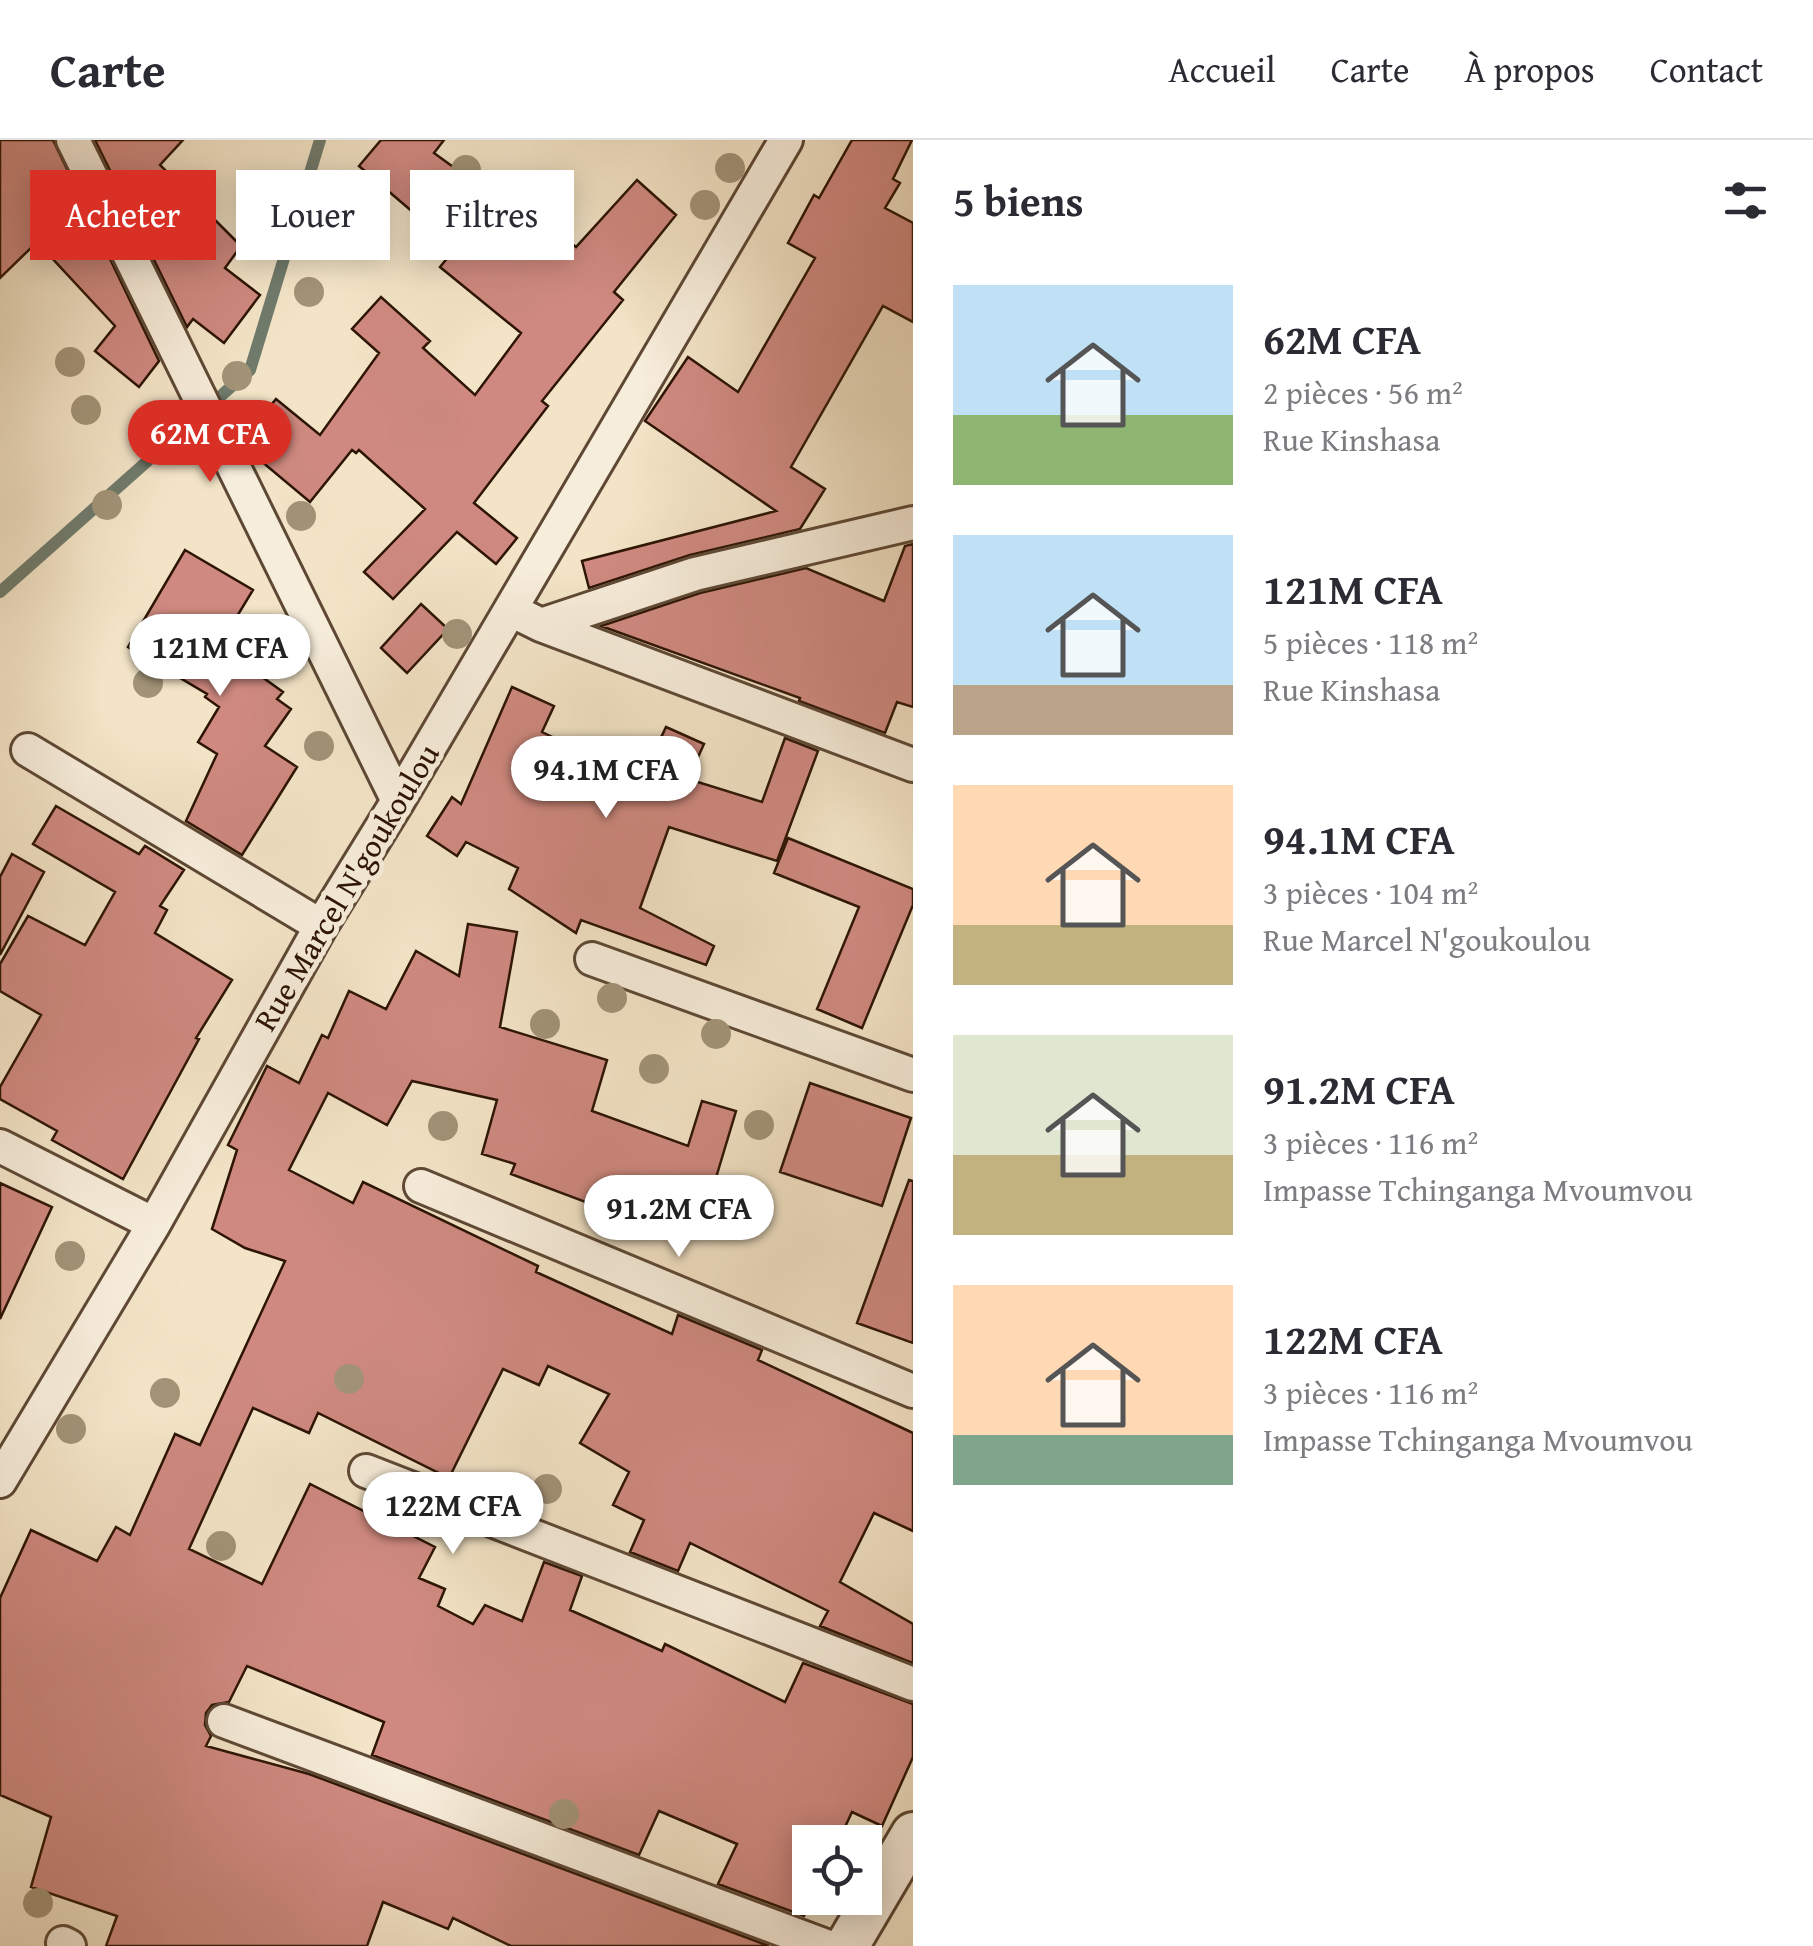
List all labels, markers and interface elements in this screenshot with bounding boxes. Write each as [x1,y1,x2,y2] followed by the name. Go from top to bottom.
[50,34,166,105] text: Carte
[1168,44,1276,95] text: Accueil
[1331,44,1409,95] text: Carte
[1464,44,1595,95] text: À propos
[1650,44,1763,95] text: Contact
[30,170,216,260] chip: Acheter
[236,170,390,260] chip: Louer
[410,170,574,260] chip: Filtres
[953,170,1084,231] text: 5 biens
[1718,173,1773,228] icon: filters
[1263,308,1421,369] text: 62M CFA
[1033,325,1153,445] icon: home
[1263,369,1463,416] text: 2 pièces · 56 m²
[118,400,302,485] pin: 62M CFA
[150,409,270,456] text: 62M CFA
[1263,416,1440,463] text: Rue Kinshasa
[1263,558,1443,619] text: 121M CFA
[1033,575,1153,695] icon: home
[117,614,323,699] pin: 121M CFA
[1263,619,1478,666] text: 5 pièces · 118 m²
[151,623,289,670] text: 121M CFA
[1263,666,1440,713] text: Rue Kinshasa
[241,734,451,1040] street label: Rue Marcel N'goukoulou
[492,736,720,821] pin: 94.1M CFA
[533,745,679,792] text: 94.1M CFA
[1263,808,1455,869] text: 94.1M CFA
[1033,825,1153,945] icon: home
[1263,869,1478,916] text: 3 pièces · 104 m²
[1263,916,1591,963] text: Rue Marcel N'goukoulou
[1263,1058,1455,1119] text: 91.2M CFA
[1033,1075,1153,1195] icon: home
[1263,1119,1478,1166] text: 3 pièces · 116 m²
[1263,1166,1693,1213] text: Impasse Tchinganga Mvoumvou
[565,1175,793,1260] pin: 91.2M CFA
[606,1184,752,1231] text: 91.2M CFA
[1263,1308,1443,1369] text: 122M CFA
[1033,1325,1153,1445] icon: home
[1263,1369,1478,1416] text: 3 pièces · 116 m²
[1263,1416,1693,1463] text: Impasse Tchinganga Mvoumvou
[350,1472,556,1557] pin: 122M CFA
[384,1481,522,1528] text: 122M CFA
[792,1825,882,1915] map controls
[792,1825,882,1915] button: locate

